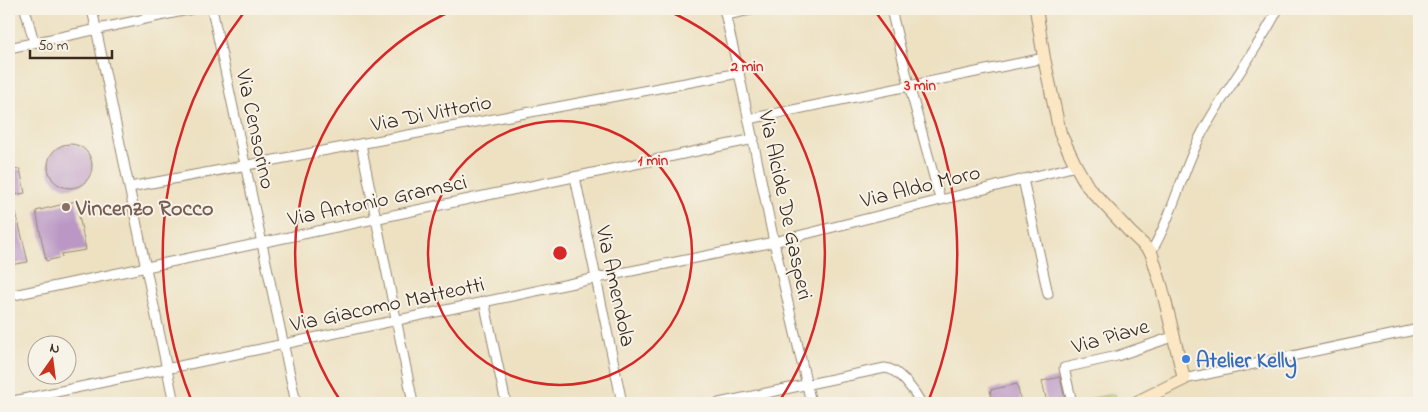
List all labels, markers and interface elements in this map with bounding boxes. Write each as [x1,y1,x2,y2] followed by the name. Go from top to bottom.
[30,28,112,60] scale bar
[38,35,69,57] text: 50 m
[730,56,764,78] text: 2 min
[226,66,282,192] street label: Via Censorino
[903,75,936,97] text: 3 min
[368,88,495,143] street label: Via Di Vittorio
[748,107,820,303] street label: Via Alcide De Gasperi
[638,150,669,172] text: 1 min
[857,158,984,218] street label: Via Aldo Moro
[284,167,470,237] street label: Via Antonio Gramsci
[75,194,213,226] place label: Vincenzo Rocco
[60,201,72,213] marker: Vincenzo Rocco
[585,222,642,350] street label: Via Amendola
[551,244,569,262] centre of rings
[287,270,488,342] street label: Via Giacomo Matteotti
[1067,312,1153,364] street label: Via Piave
[28,334,78,384] north arrow
[48,338,62,360] text: N
[1196,346,1297,379] place label: Atelier Kelly
[1180,353,1192,365] marker: Atelier Kelly

